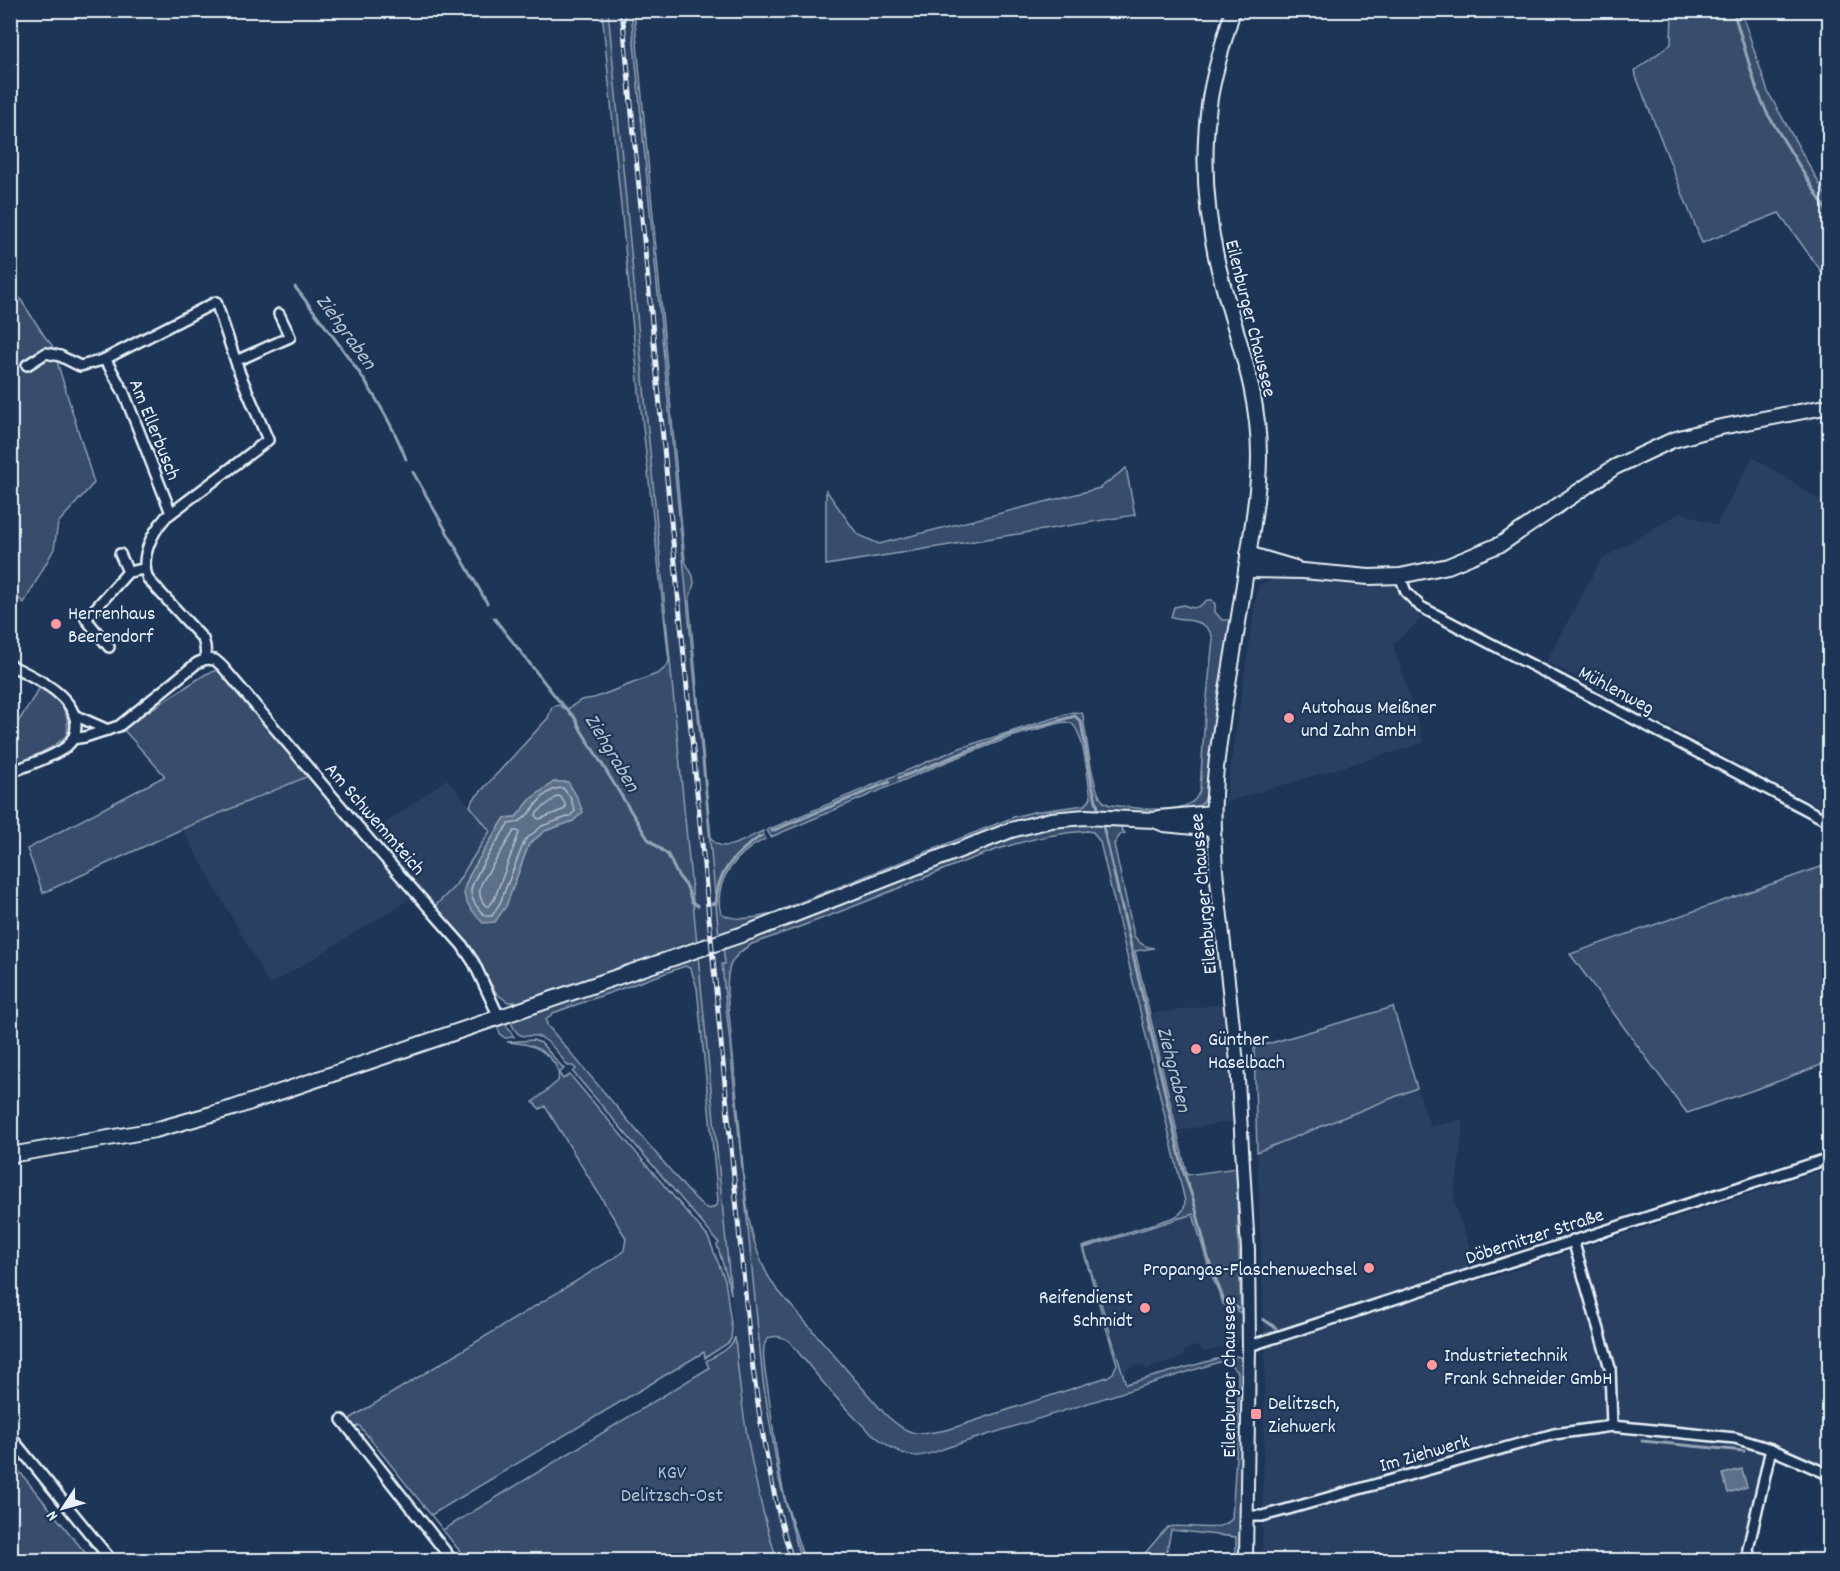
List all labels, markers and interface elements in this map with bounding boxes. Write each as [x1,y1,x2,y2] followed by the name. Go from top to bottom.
[1216,237,1282,401] street label: Eilenburger Chaussee
[307,289,383,378] water label: Ziehgraben
[120,375,186,485] street label: Am Ellerbusch
[68,601,156,652] place label: Herrenhaus Beerendorf
[49,617,63,631] marker: Herrenhaus Beerendorf
[1572,660,1659,723] street label: Mühlenweg
[1301,695,1437,746] place label: Autohaus Meißner und Zahn GmbH
[575,709,646,800] water label: Ziehgraben
[1282,711,1296,725] marker: Autohaus Meißner und Zahn GmbH
[317,757,431,883] street label: Am Schwemmteich
[1184,812,1226,975] street label: Eilenburger Chaussee
[1147,1024,1197,1117] water label: Ziehgraben
[1208,1027,1285,1078] place label: Günther Haselbach
[1189,1042,1203,1056] marker: Günther Haselbach
[1462,1202,1608,1273] street label: Döbernitzer Straße
[1143,1257,1357,1285] place label: Propangas-Flaschenwechsel
[1362,1261,1376,1275] marker: Propangas-Flaschenwechsel
[1039,1285,1133,1336] place label: Reifendienst Schmidt
[1217,1296,1245,1458] street label: Eilenburger Chaussee
[1138,1301,1152,1315] marker: Reifendienst Schmidt
[1444,1343,1612,1394] place label: Industrietechnik Frank Schneider GmbH
[1425,1358,1439,1372] marker: Industrietechnik Frank Schneider GmbH
[1268,1391,1340,1442] place label: Delitzsch, Ziehwerk
[1249,1407,1263,1421] marker: Delitzsch, Ziehwerk
[1377,1429,1473,1481] street label: Im Ziehwerk
[621,1460,723,1511] park label: KGV Delitzsch-Ost
[33,1478,93,1538] north arrow
[41,1505,65,1525] text: N

